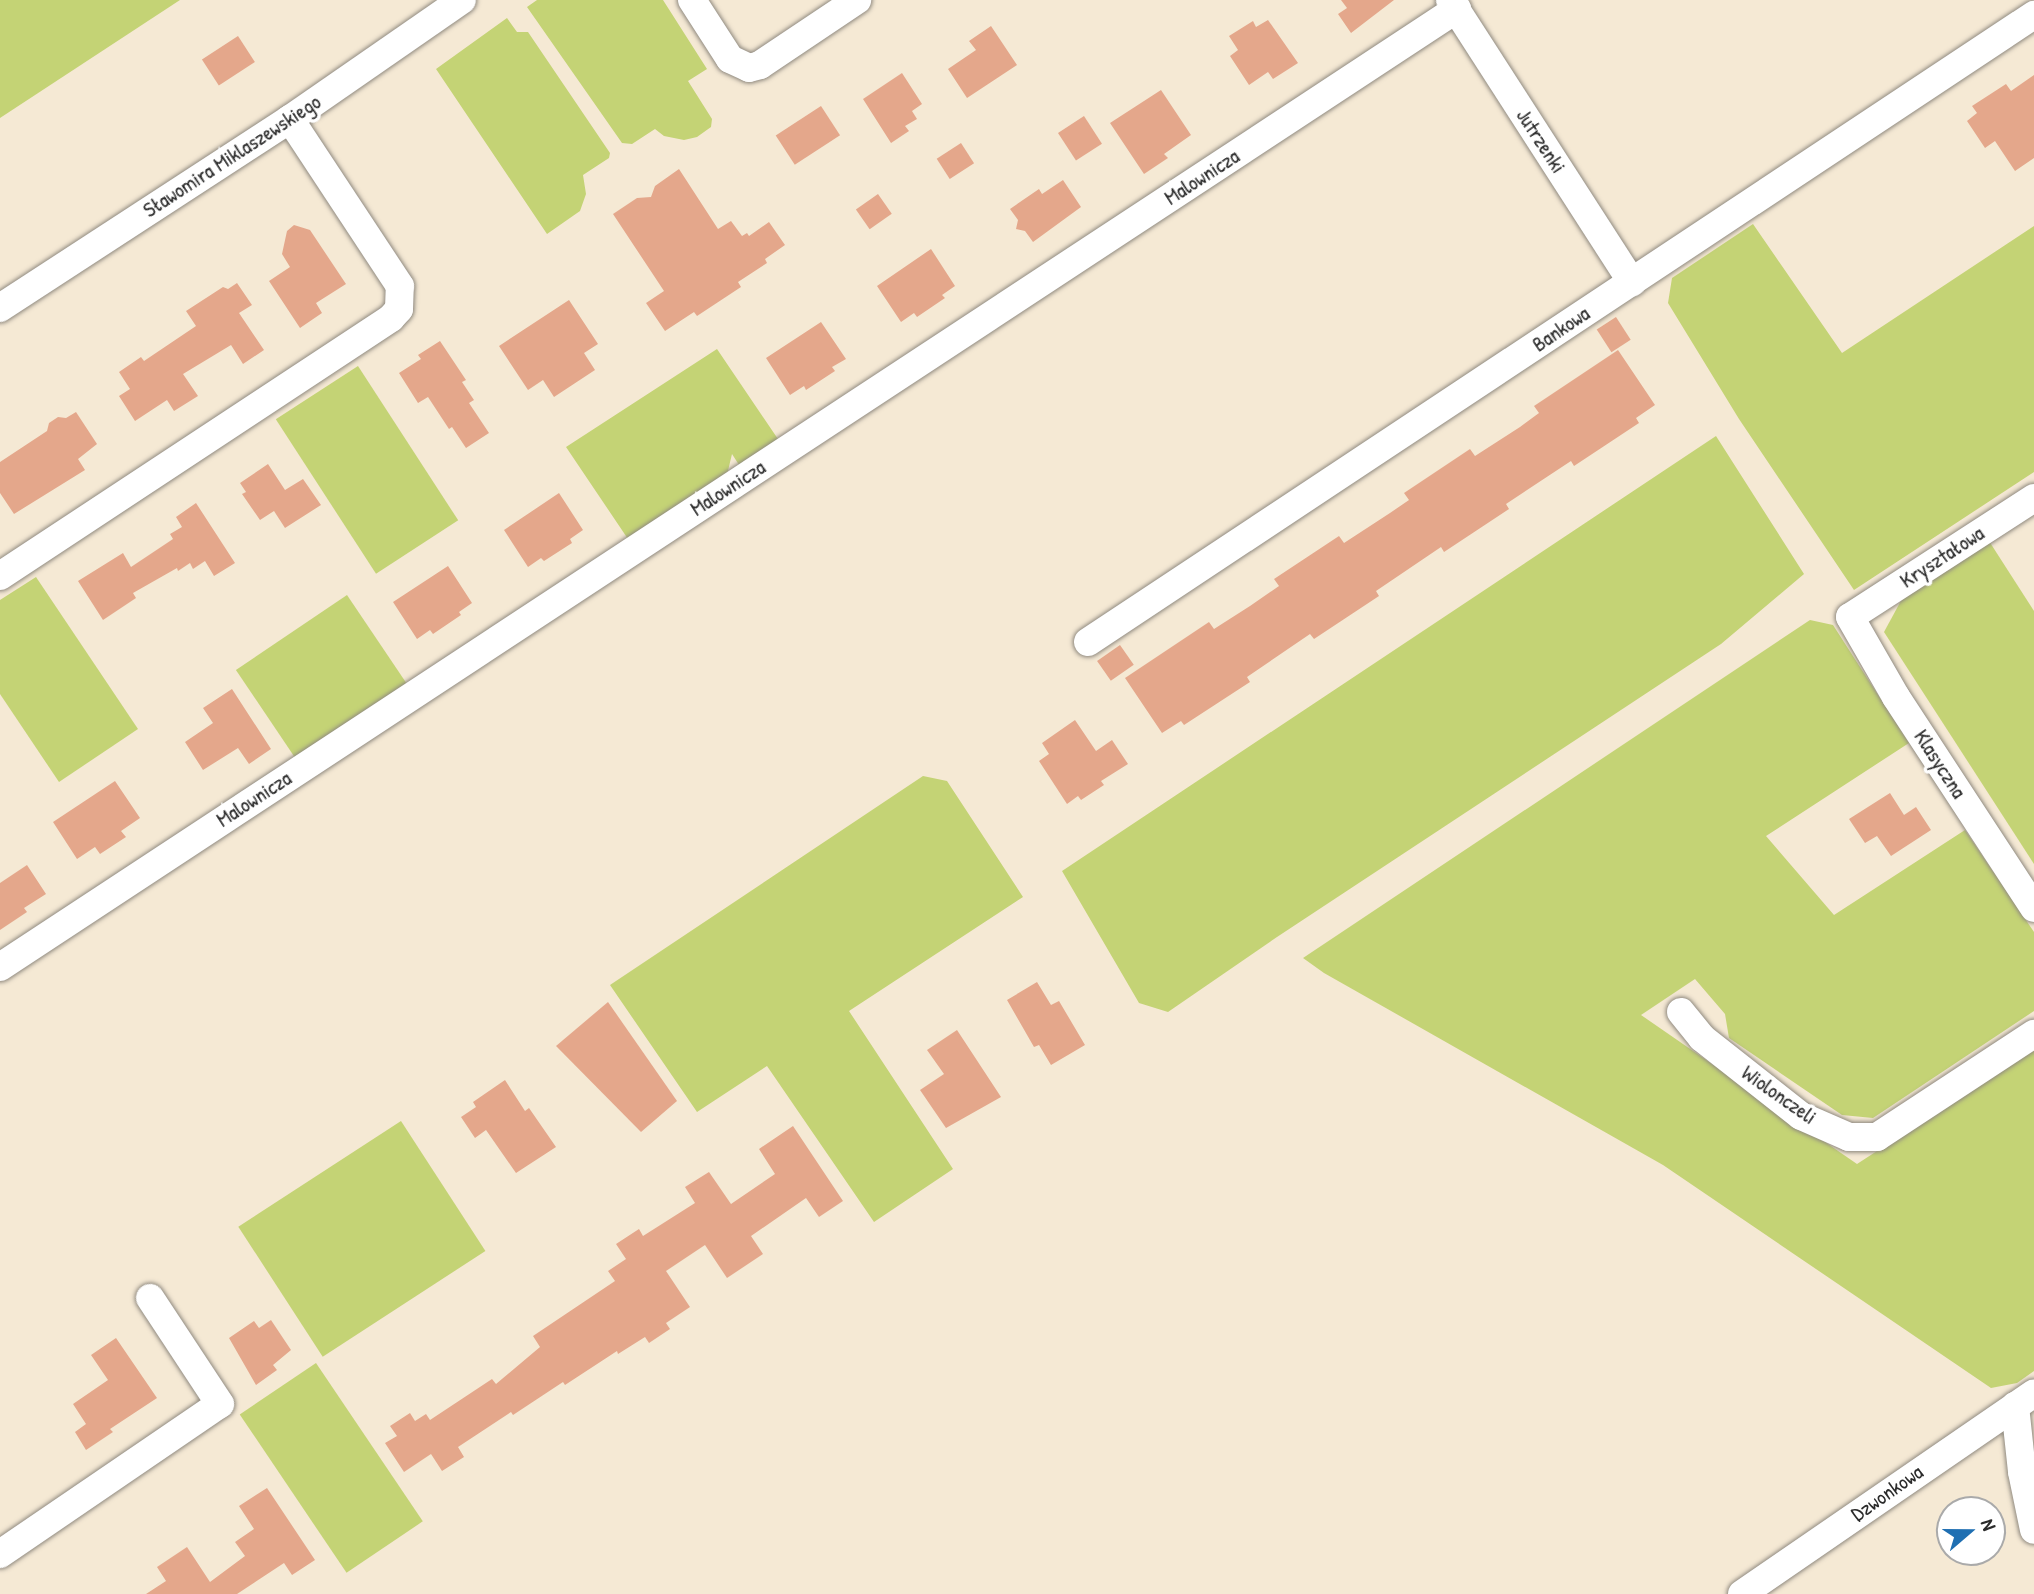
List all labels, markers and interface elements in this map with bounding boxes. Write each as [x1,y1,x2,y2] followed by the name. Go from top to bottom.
[138,89,326,223] street label: Sławomira Miklaszewskiego
[1511,104,1571,178] street label: Jutrzenki
[1160,144,1244,210] street label: Malownicza
[1528,301,1594,357] street label: Bankowa
[686,455,770,521] street label: Malownicza
[1895,521,1989,593] street label: Kryształowa
[1909,725,1971,803] street label: Klasyczna
[212,766,296,832] street label: Malownicza
[1737,1060,1821,1130] street label: Wiolonczeli
[1846,1459,1928,1527] street label: Dzwonkowa
[1936,1496,2006,1566] north arrow
[1975,1515,2003,1534] text: N

